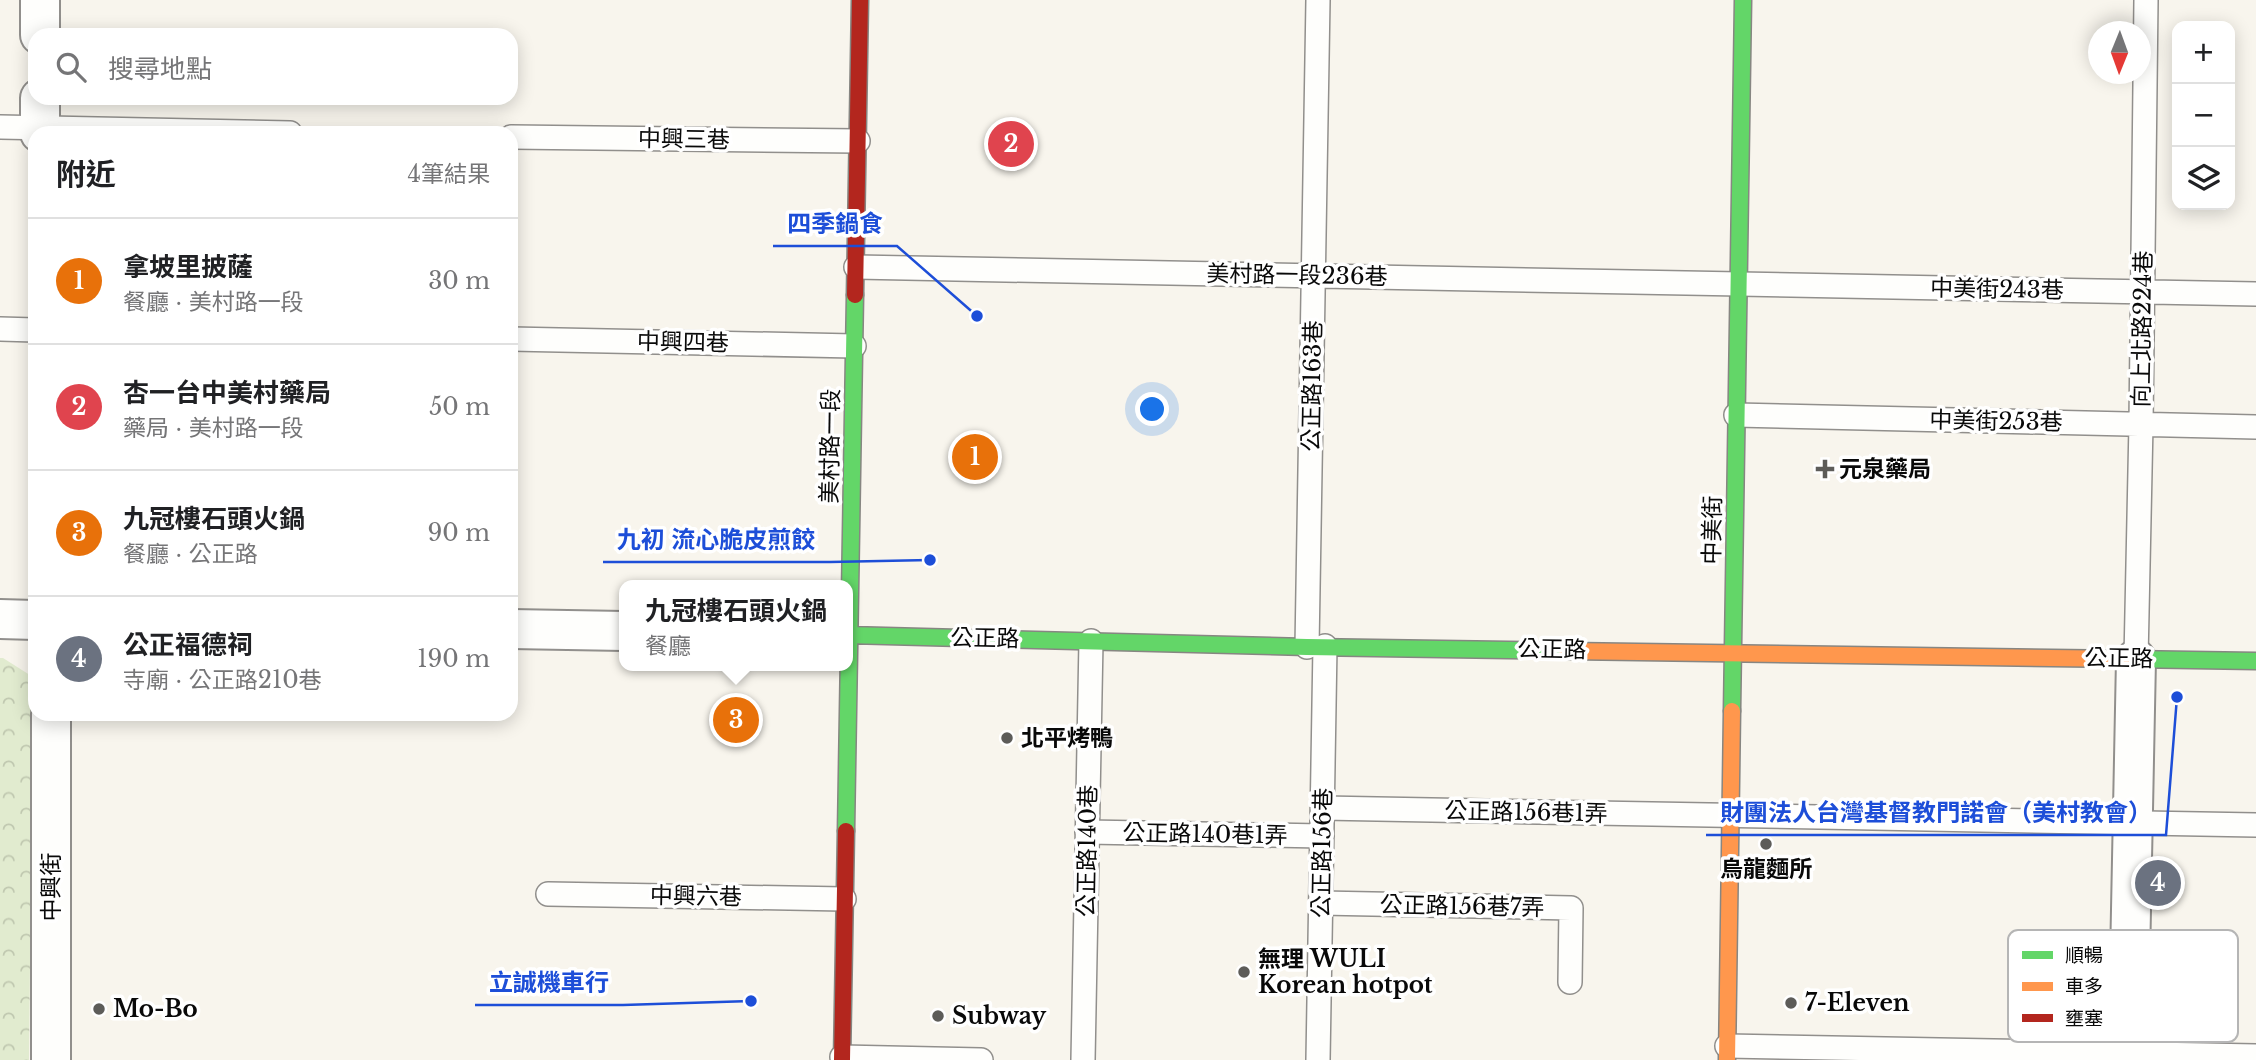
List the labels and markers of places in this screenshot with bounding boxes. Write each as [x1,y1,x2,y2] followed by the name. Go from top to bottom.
[988,118,1034,170] pin: 2
[773,201,897,246] callout: 四季鍋食
[952,431,998,483] pin: 1
[1839,455,1931,483] place label: 元泉藥局
[1817,461,1833,477] marker: 元泉藥局
[603,517,830,562] callout: 九初 流心脆皮煎餃
[713,694,759,746] pin: 3
[1021,724,1113,752] place label: 北平烤鴨
[999,730,1015,746] marker: 北平烤鴨
[1706,790,2166,835] callout: 財團法人台灣基督教門諾會（美村教會）
[1758,836,1774,852] marker: 烏龍麵所
[1720,855,1812,883] place label: 烏龍麵所
[2135,857,2181,909] pin: 4
[1258,945,1433,999] place label: 無理 WULI Korean hotpot
[475,960,623,1005] callout: 立誠機車行
[1236,964,1252,980] marker: 無理 WULI Korean hotpot
[1805,989,1910,1017] place label: 7-Eleven
[113,995,198,1023] place label: Mo-Bo
[1783,995,1799,1011] marker: 7-Eleven
[91,1001,107,1017] marker: Mo-Bo
[952,1002,1047,1030] place label: Subway
[930,1008,946,1024] marker: Subway

